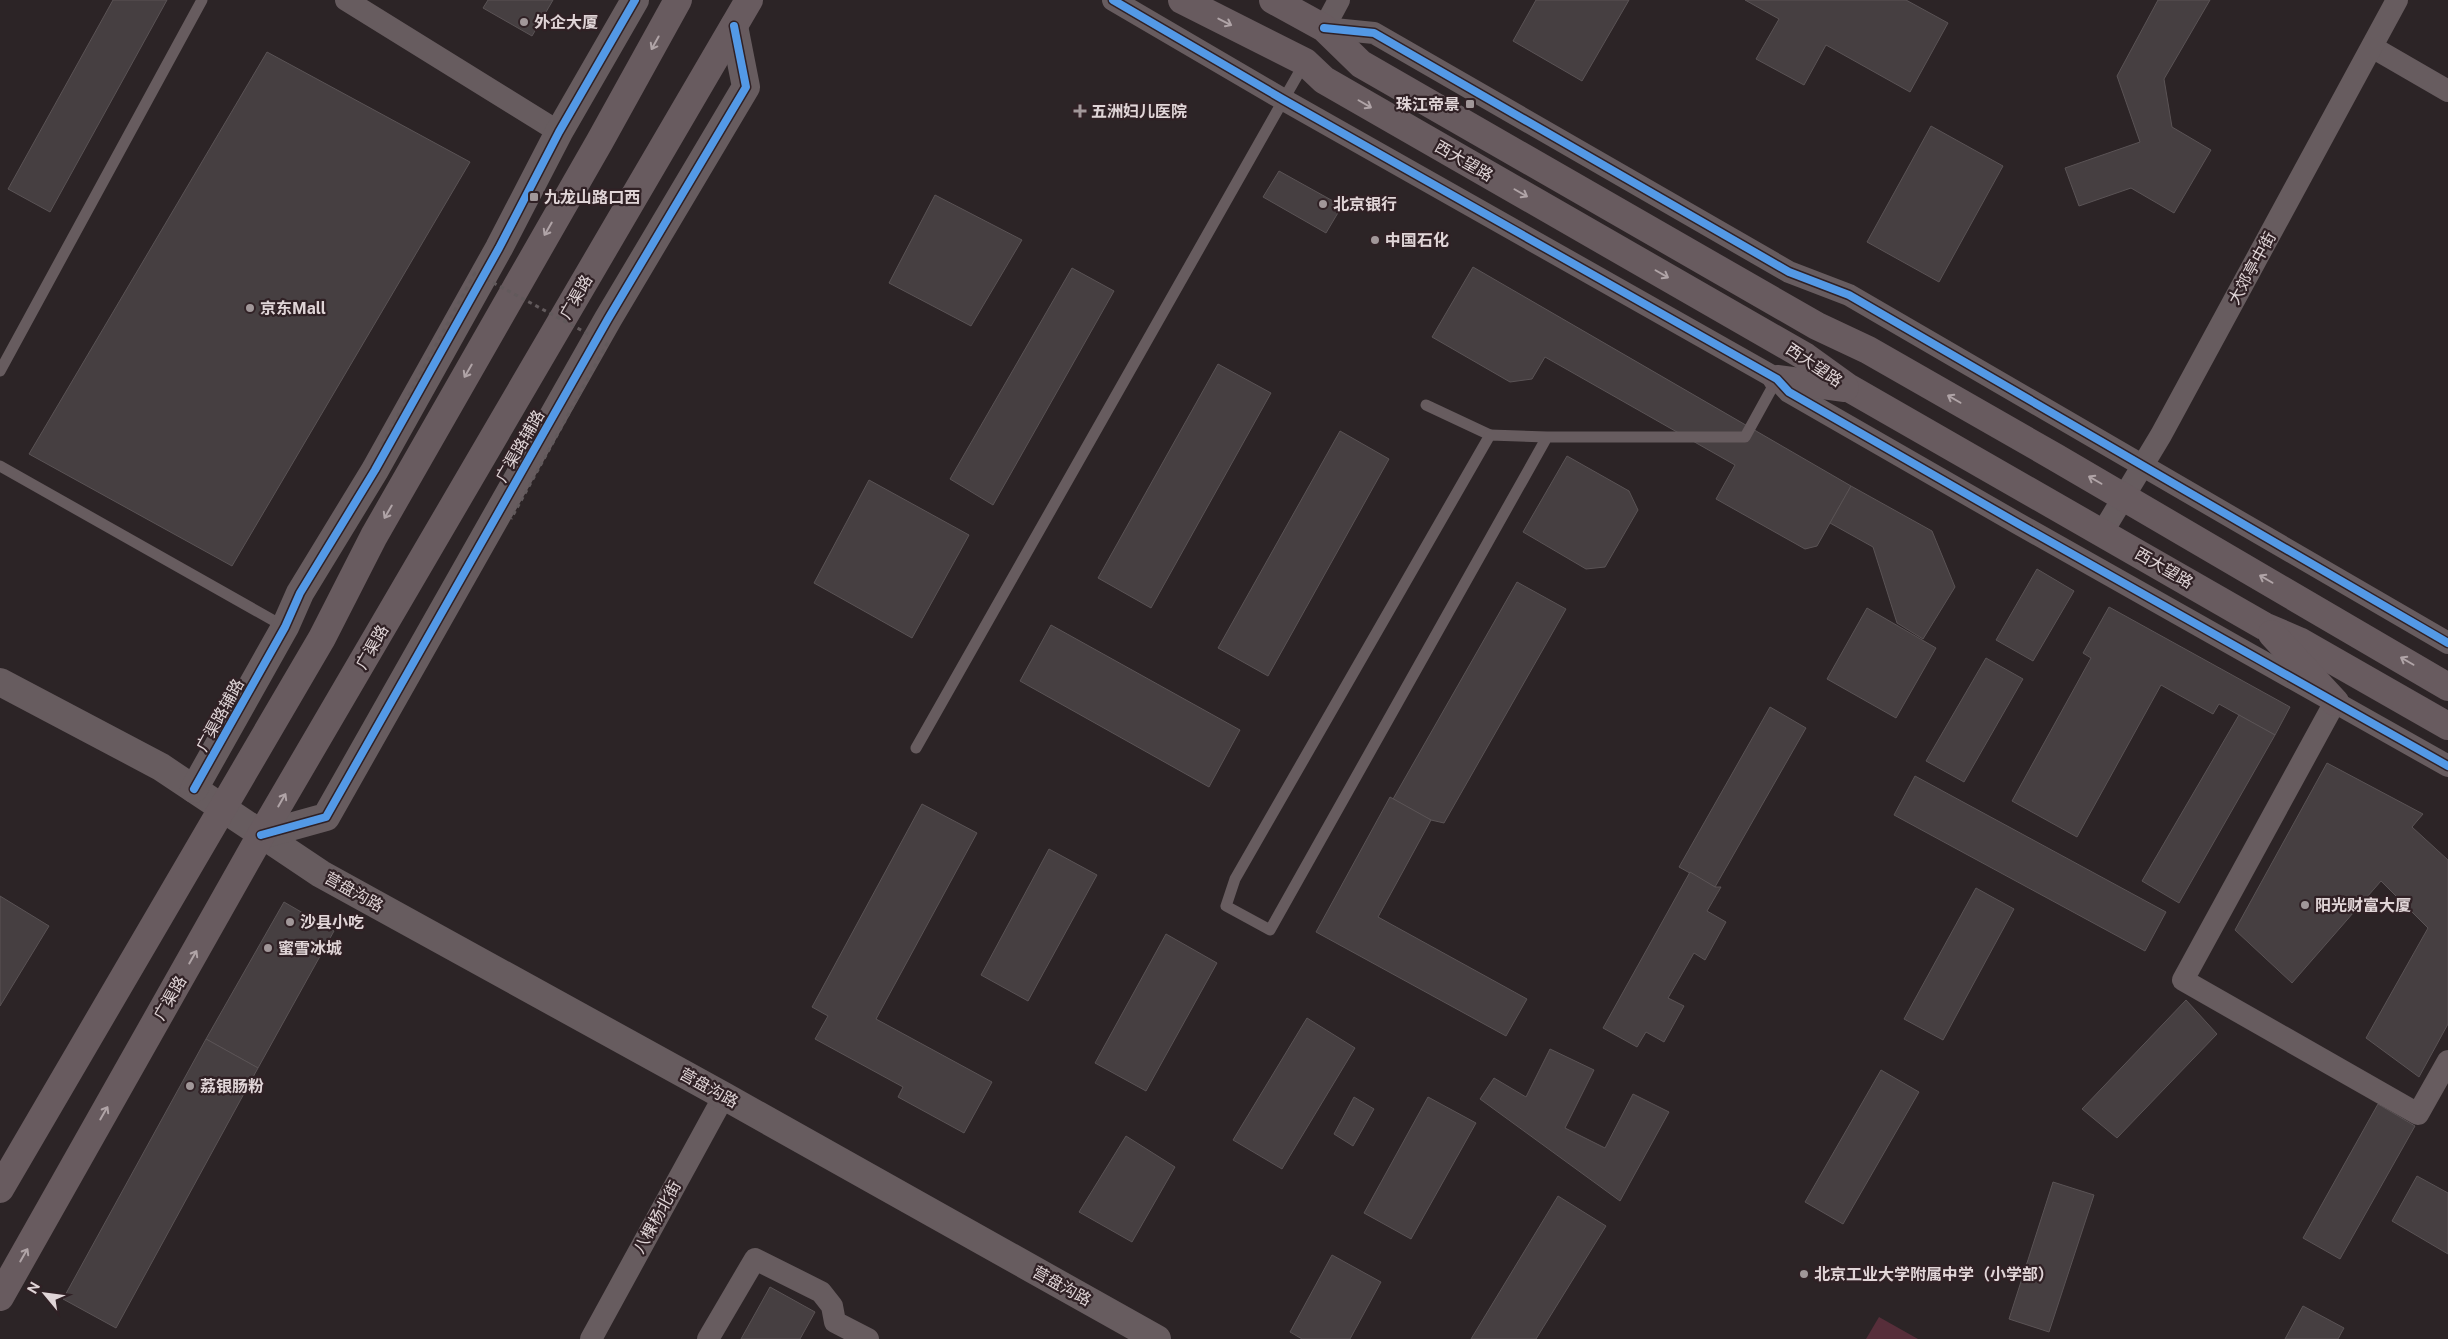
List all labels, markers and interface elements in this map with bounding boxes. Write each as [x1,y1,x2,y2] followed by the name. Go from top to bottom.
[534,13,598,32] place label: 外企大厦
[518,16,530,28] marker: 外企大厦
[1218,17,1233,27] one-way arrow
[649,35,659,49] one-way arrow
[1396,95,1460,114] place label: 珠江帝景
[1464,98,1476,110] marker: 珠江帝景
[1357,99,1372,109] one-way arrow
[1091,102,1187,121] place label: 五洲妇儿医院
[1073,104,1087,118] marker: 五洲妇儿医院
[1432,137,1496,185] street label: 西大望路
[544,188,640,207] place label: 九龙山路口西
[1514,189,1528,199] one-way arrow
[528,191,540,203] marker: 九龙山路口西
[1333,195,1397,214] place label: 北京银行
[1317,198,1329,210] marker: 北京银行
[543,222,553,237] one-way arrow
[2224,228,2280,308] street label: 大郊亭中街
[1385,231,1449,250] place label: 中国石化
[1369,234,1381,246] marker: 中国石化
[1654,270,1669,280] one-way arrow
[556,271,596,323] street label: 广渠路
[260,299,326,318] place label: 京东Mall
[244,302,256,314] marker: 京东Mall
[1782,339,1846,391] street label: 西大望路
[462,363,472,377] one-way arrow
[1948,394,1962,404] one-way arrow
[492,407,548,485] street label: 广渠路辅路
[2088,475,2103,485] one-way arrow
[382,504,392,518] one-way arrow
[2132,544,2196,592] street label: 西大望路
[2260,574,2274,584] one-way arrow
[352,621,392,673] street label: 广渠路
[2399,656,2414,666] one-way arrow
[192,675,248,755] street label: 广渠路辅路
[277,793,287,808] one-way arrow
[321,868,387,916] street label: 营盘沟路
[2315,896,2411,915] place label: 阳光财富大厦
[2299,899,2311,911] marker: 阳光财富大厦
[300,913,364,932] place label: 沙县小吃
[284,916,296,928] marker: 沙县小吃
[278,939,342,958] place label: 蜜雪冰城
[262,942,274,954] marker: 蜜雪冰城
[189,950,199,964] one-way arrow
[150,972,190,1024] street label: 广渠路
[676,1064,742,1112] street label: 营盘沟路
[200,1077,264,1096] place label: 荔银肠粉
[184,1080,196,1092] marker: 荔银肠粉
[100,1107,110,1121] one-way arrow
[629,1177,685,1257] street label: 八棵杨北街
[19,1247,29,1262] one-way arrow
[1029,1262,1095,1310] street label: 营盘沟路
[1814,1265,2054,1284] place label: 北京工业大学附属中学（小学部）
[1798,1268,1810,1280] marker: 北京工业大学附属中学（小学部）
[20,1269,70,1319] north arrow
[24,1279,43,1296] text: N

